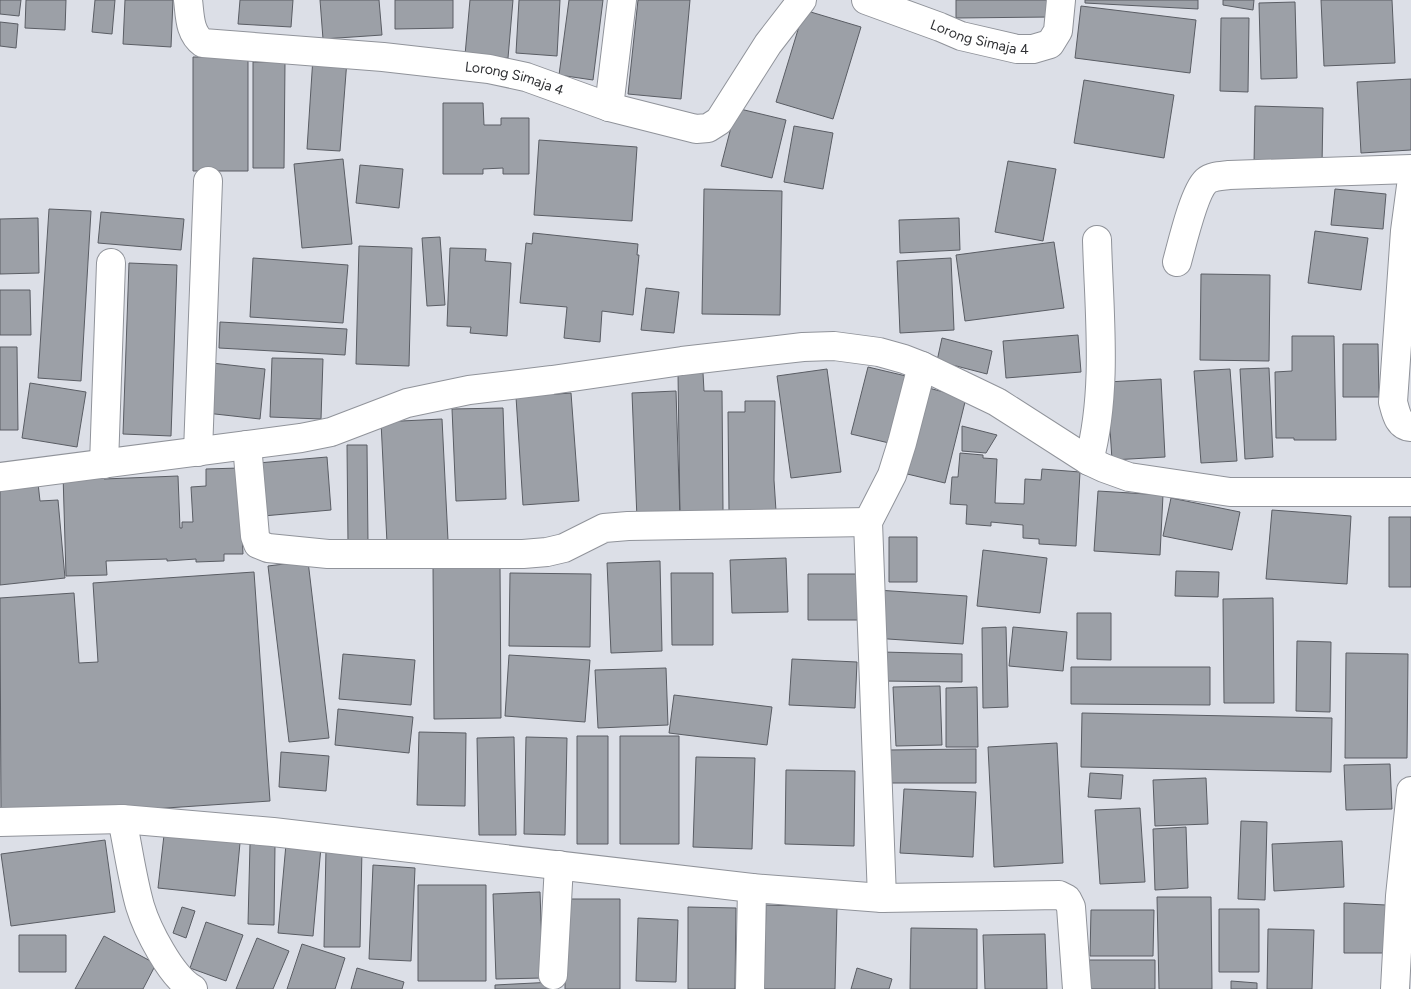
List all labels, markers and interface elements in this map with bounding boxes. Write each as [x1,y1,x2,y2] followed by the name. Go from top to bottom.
[928,16,1029,58] street label: Lorong Simaja 4
[464,58,567,99] street label: Lorong Simaja 4

